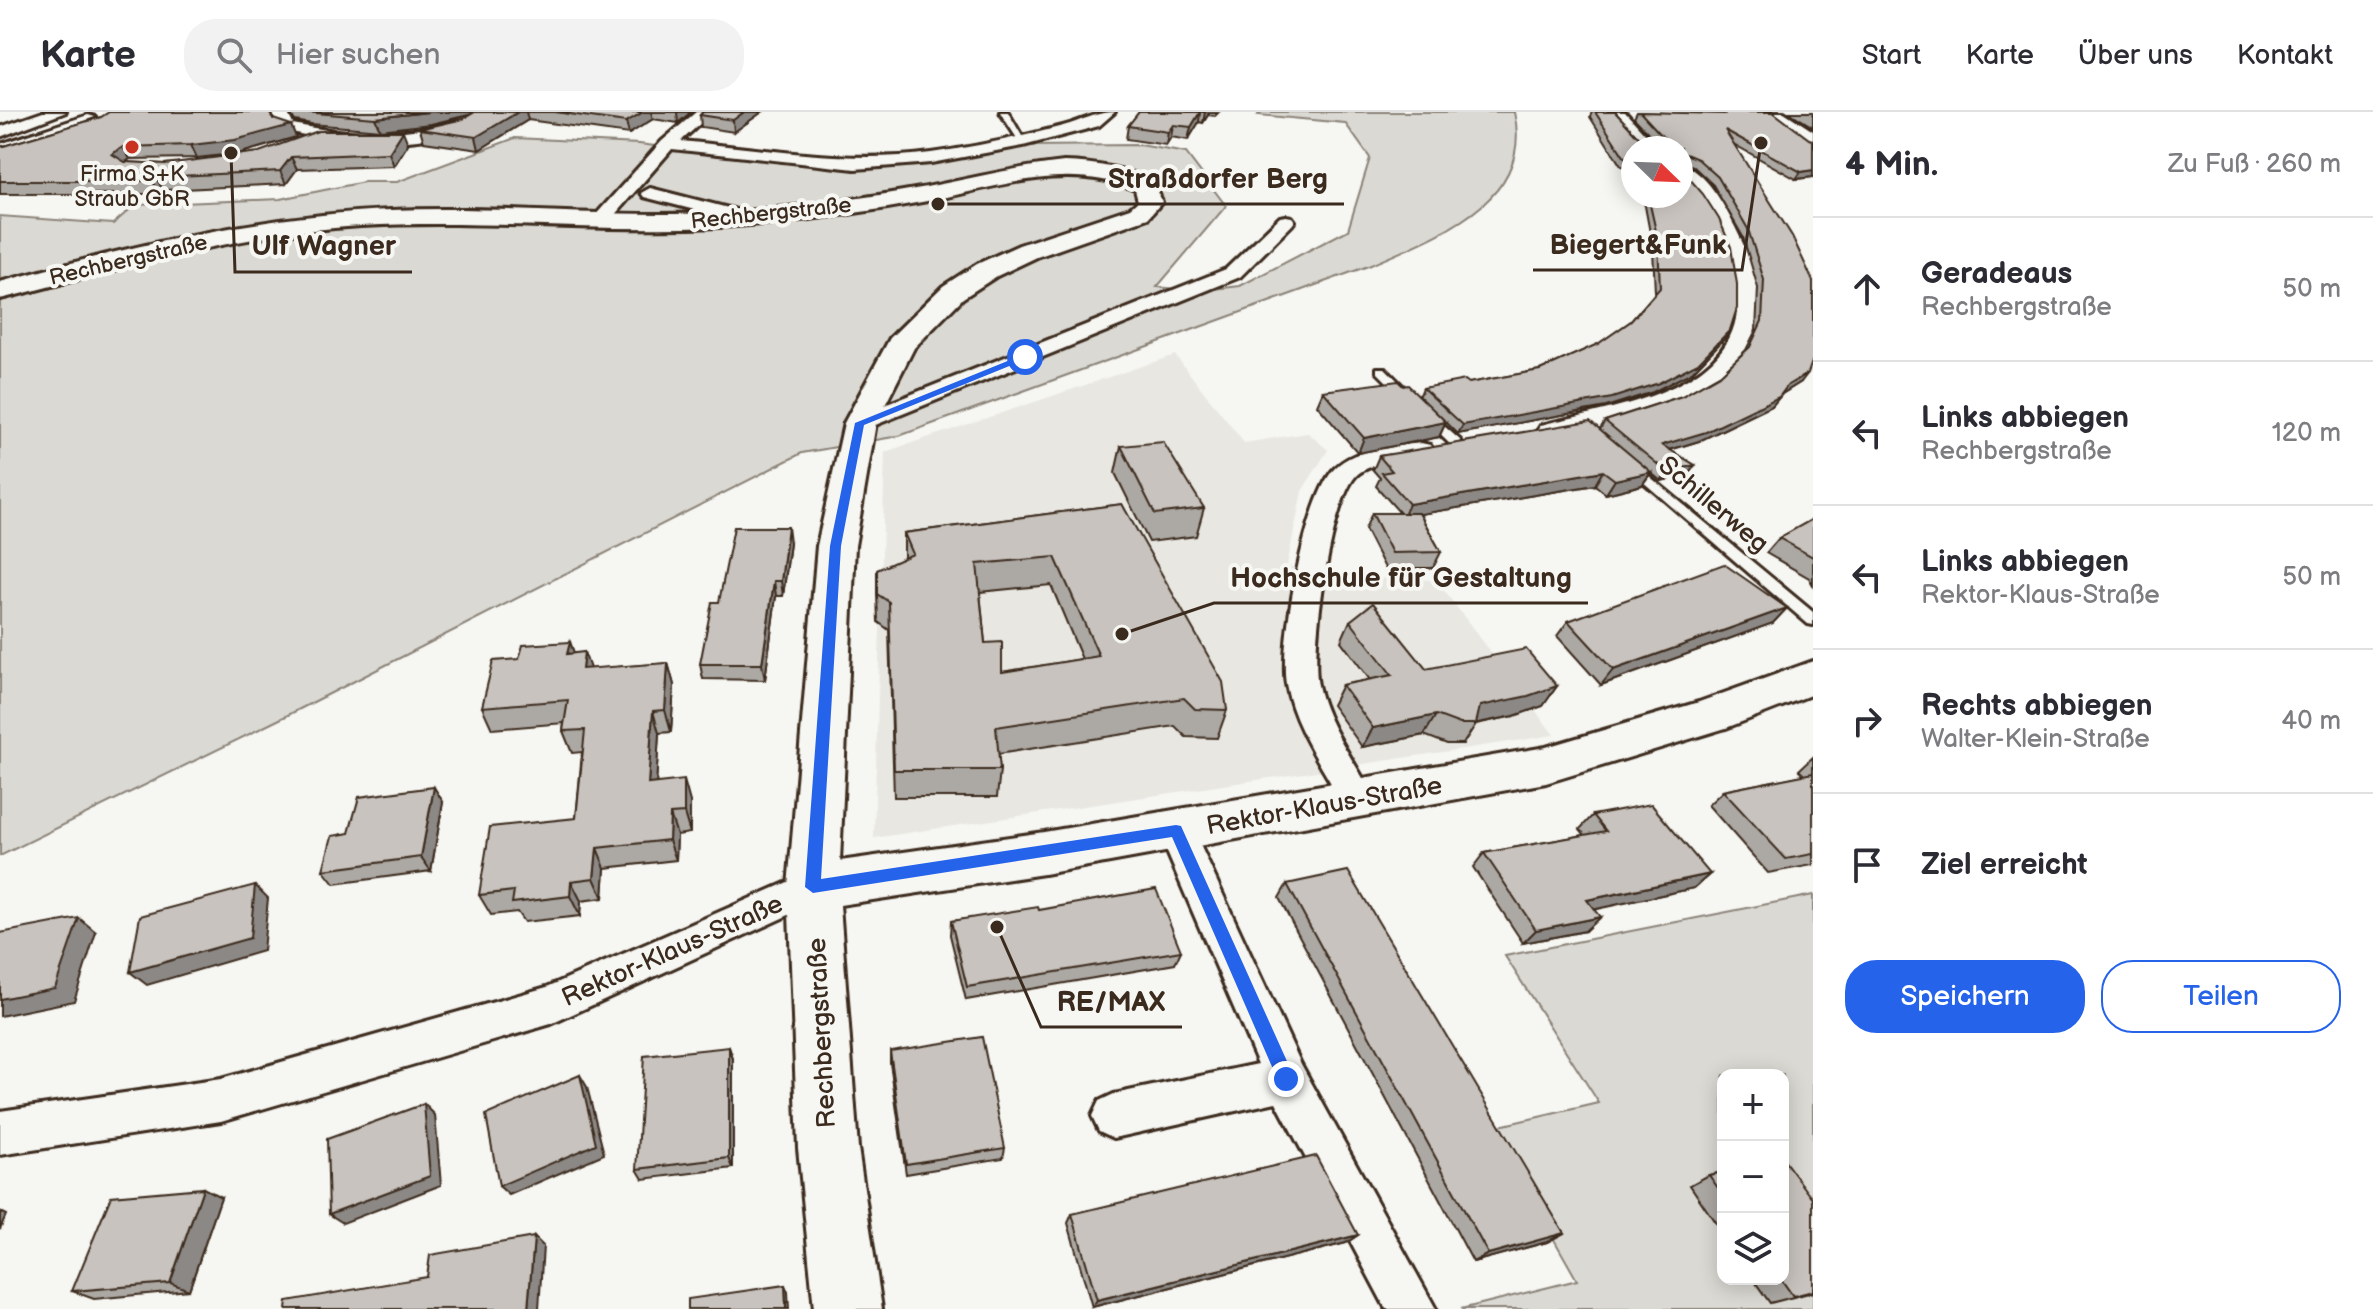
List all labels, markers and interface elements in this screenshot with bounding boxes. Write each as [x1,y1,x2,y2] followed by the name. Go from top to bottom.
[184,19,744,91] search box
[40,33,136,78] text: Karte
[212,33,256,77] icon: search
[276,37,440,73] text: Hier suchen
[1862,39,1921,72] text: Start
[1965,39,2034,72] text: Karte
[2078,39,2193,72] text: Über uns
[2237,39,2333,72] text: Kontakt
[1621,136,1693,208] north arrow
[123,138,141,156] marker: Firma S+K Straub GbR
[1845,144,1938,185] text: 4 Min.
[2168,149,2341,180] text: Zu Fuß · 260 m
[1092,152,1344,204] callout: Straßdorfer Berg
[74,161,190,213] place label: Firma S+K Straub GbR
[1108,163,1328,196] text: Straßdorfer Berg
[690,192,853,235] street label: Rechbergstraße
[1533,218,1742,270] callout: Biegert&Funk
[235,220,412,272] callout: Ulf Wagner
[47,229,210,292] street label: Rechbergstraße
[1549,229,1727,262] text: Biegert&Funk
[252,230,397,263] text: Ulf Wagner
[1921,256,2072,292] text: Geradeaus
[1845,267,1889,311] icon: ahead
[2282,274,2341,305] text: 50 m
[1921,292,2112,323] text: Rechbergstraße
[1007,339,1043,375] route start
[1921,400,2129,436] text: Links abbiegen
[1845,411,1889,455] icon: left
[2272,418,2341,449] text: 120 m
[1921,436,2112,467] text: Rechbergstraße
[1652,450,1774,560] street label: Schillerweg
[1921,544,2129,580] text: Links abbiegen
[1214,551,1588,603] callout: Hochschule für Gestaltung
[1845,555,1889,599] icon: left
[1230,562,1572,595] text: Hochschule für Gestaltung
[2282,562,2341,593] text: 50 m
[1921,580,2160,611] text: Rektor-Klaus-Straße
[1921,688,2153,724] text: Rechts abbiegen
[1845,699,1889,743] icon: right
[2281,706,2341,737] text: 40 m
[1921,724,2150,755] text: Walter-Klein-Straße
[1204,770,1444,842] street label: Rektor-Klaus-Straße
[1845,843,1889,887] icon: arrive
[1921,847,2088,883] text: Ziel erreicht
[557,889,788,1014] street label: Rektor-Klaus-Straße
[802,937,843,1129] street label: Rechbergstraße
[1845,960,2085,1033] button: Speichern
[2101,960,2341,1033] button: Teilen
[1041,975,1182,1027] callout: RE/MAX
[1057,986,1166,1019] text: RE/MAX
[1268,1061,1304,1097] route end
[1717,1069,1789,1285] map controls
[1717,1069,1789,1141] button: +
[1717,1141,1789,1213] button: −
[1717,1213,1789,1285] button: layers

